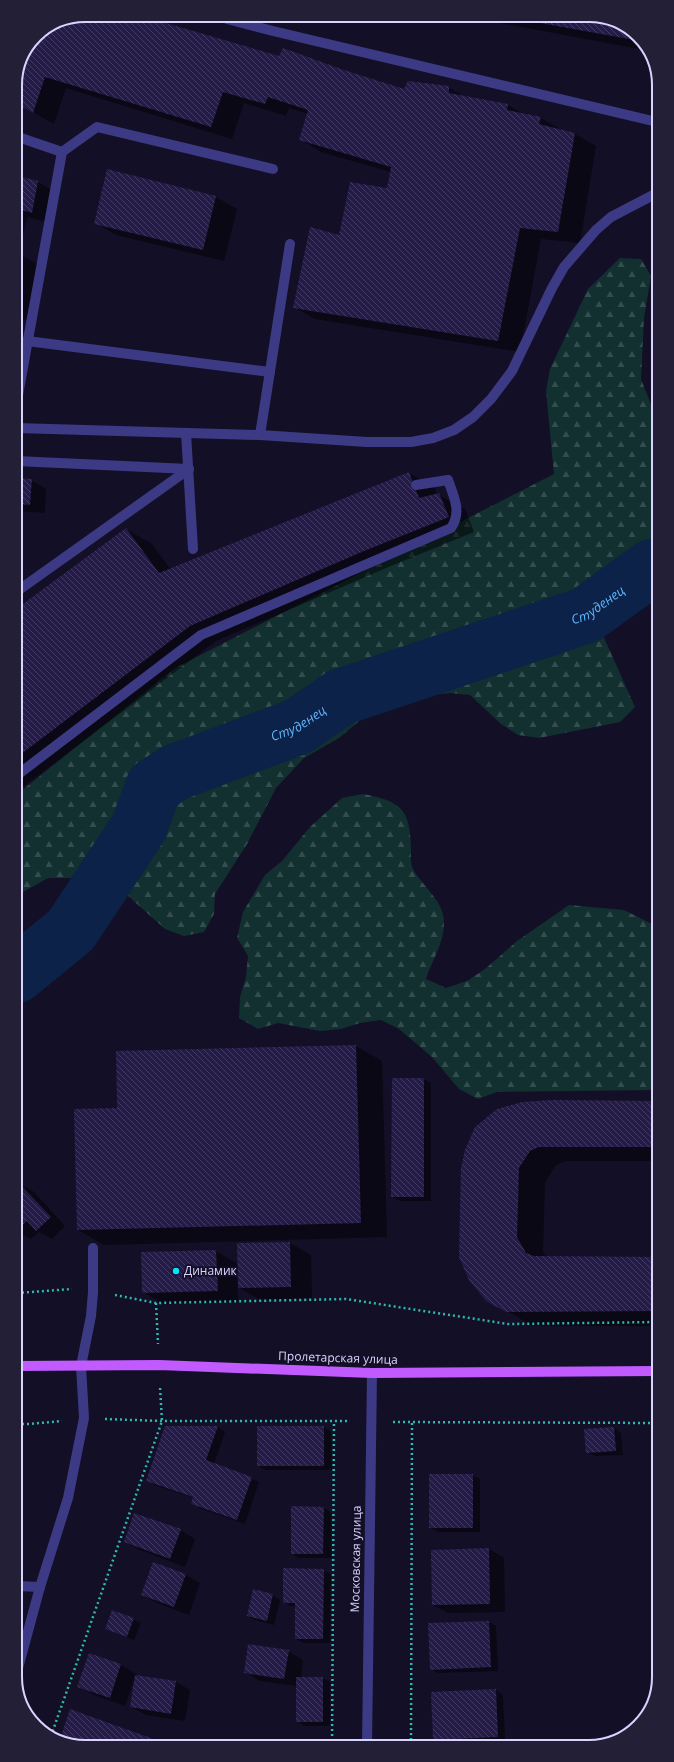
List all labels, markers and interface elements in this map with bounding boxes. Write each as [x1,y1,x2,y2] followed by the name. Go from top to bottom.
[569,581,628,628] water label: Студенец
[268,701,330,745] water label: Студенец
[184,1262,238,1279] place label: Динамик
[171,1266,181,1276] marker: Динамик
[278,1347,398,1368] street label: Пролетарская улица
[346,1505,365,1613] street label: Московская улица

